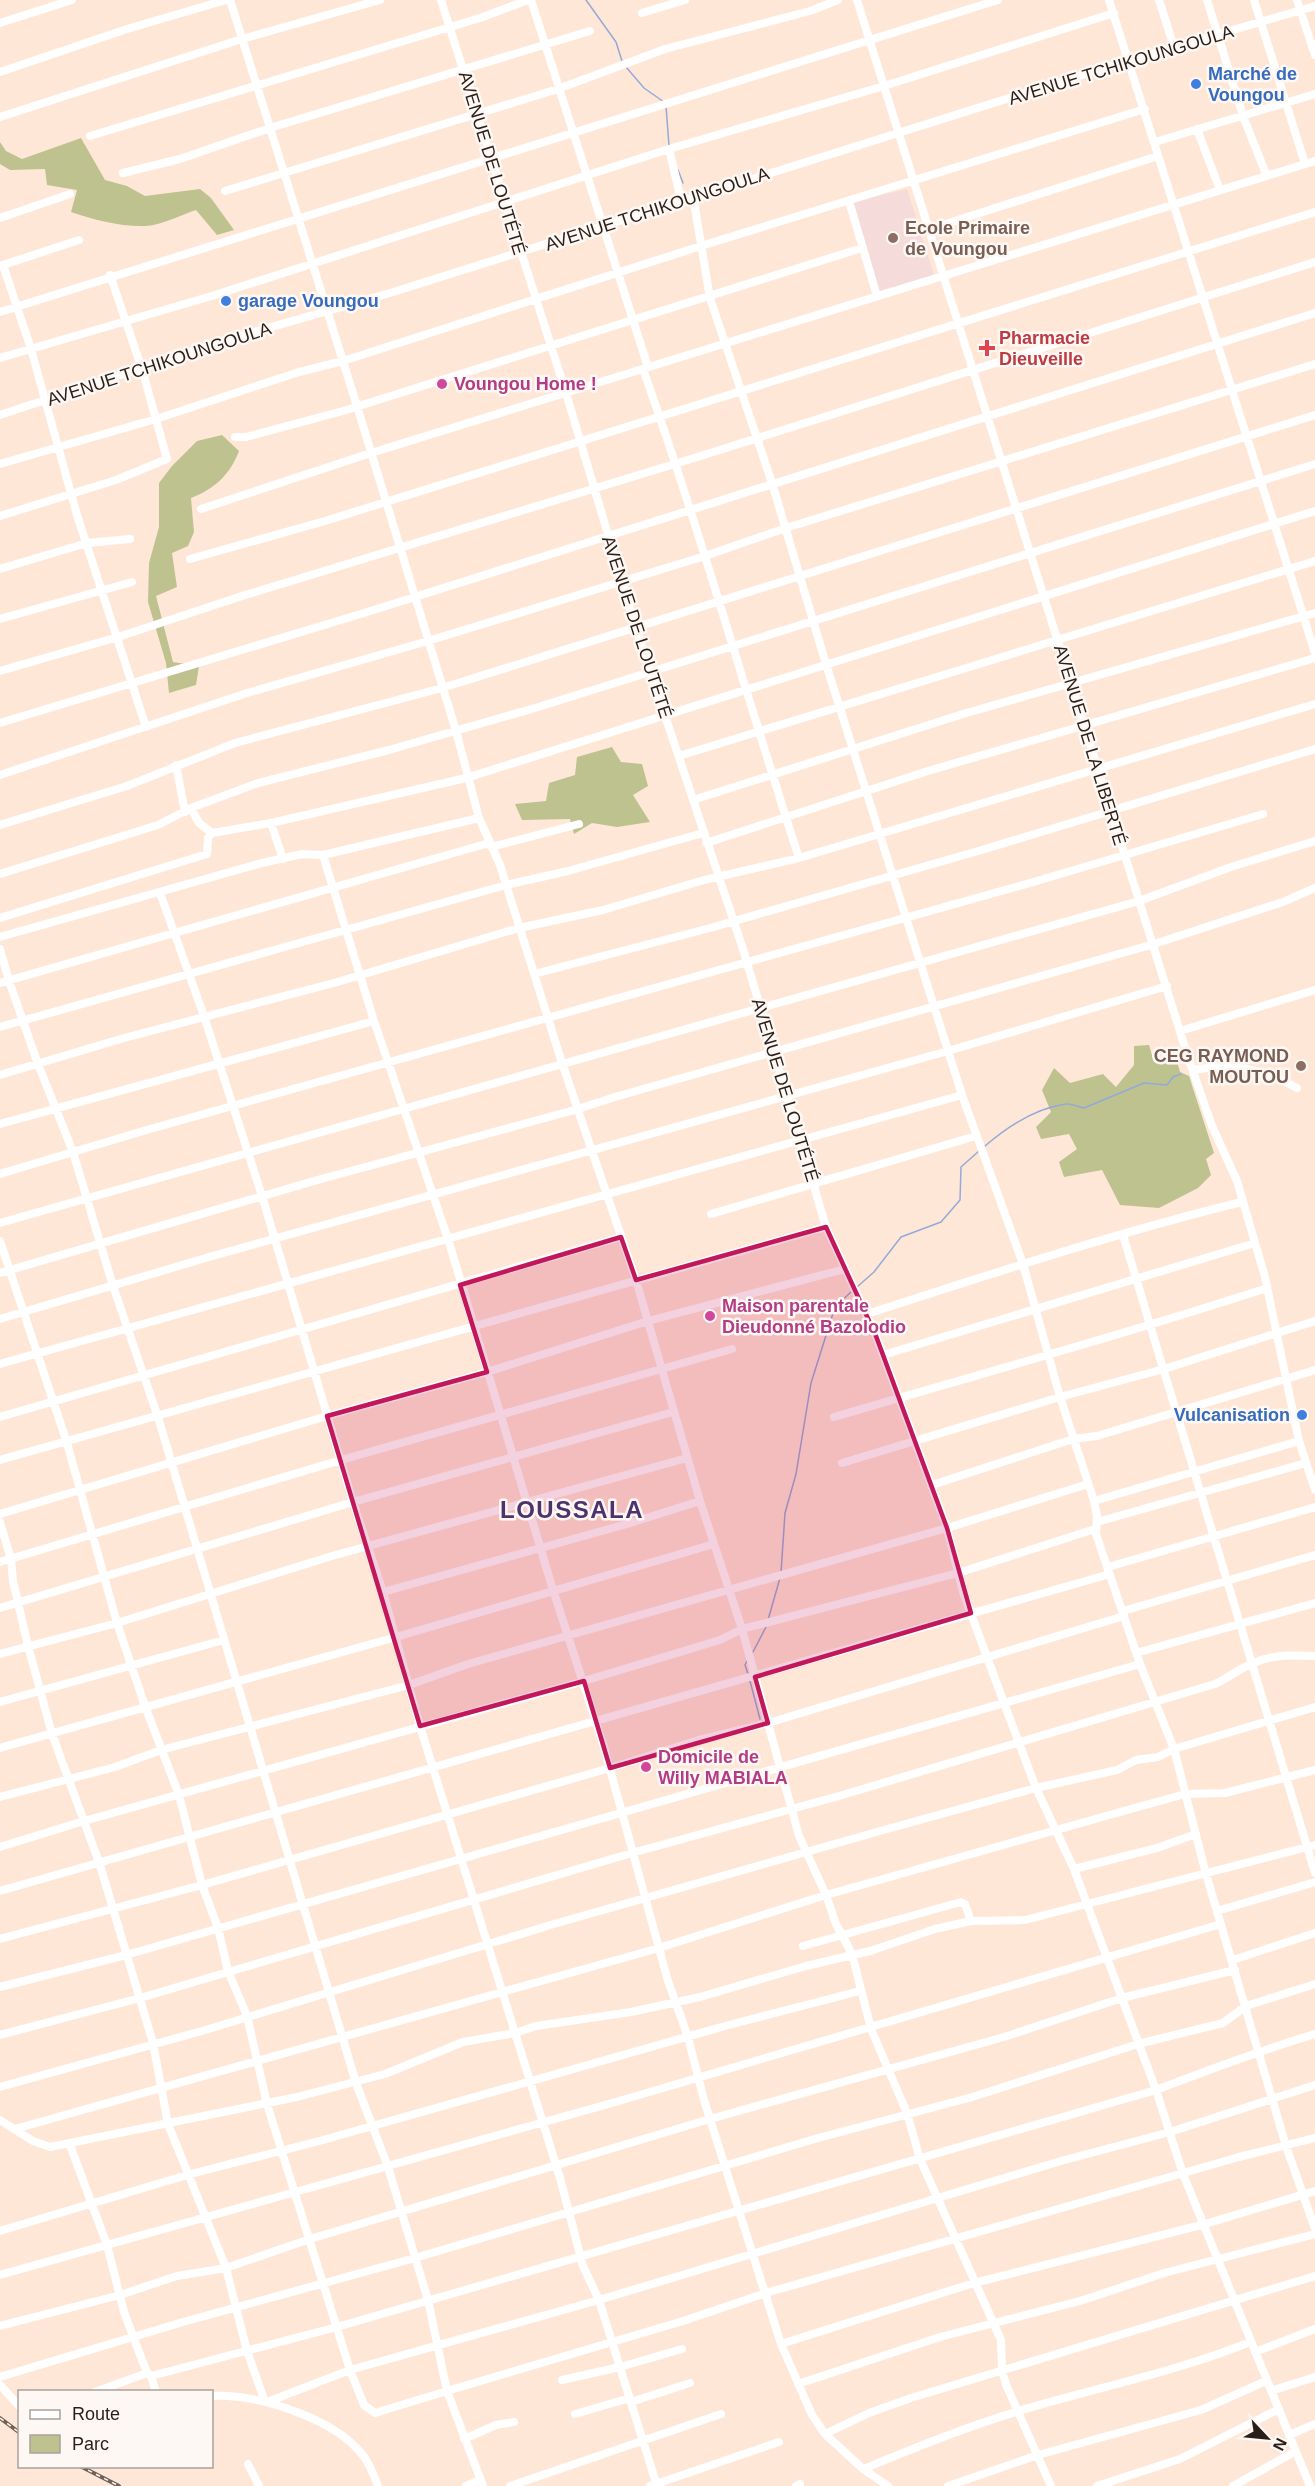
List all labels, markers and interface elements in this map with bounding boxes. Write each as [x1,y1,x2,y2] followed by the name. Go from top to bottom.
[1006,21,1236,109] street label: AVENUE TCHIKOUNGOULA
[1208,64,1297,105] place label: Marché de Voungou
[455,69,529,257] street label: AVENUE DE LOUTÉTÉ
[1189,77,1203,91] marker: Marché de Voungou
[542,163,772,255] street label: AVENUE TCHIKOUNGOULA
[905,218,1030,259] place label: Ecole Primaire de Voungou
[886,231,900,245] marker: Ecole Primaire de Voungou
[238,291,379,311] place label: garage Voungou
[219,294,233,308] marker: garage Voungou
[44,318,274,410] street label: AVENUE TCHIKOUNGOULA
[999,328,1090,369] place label: Pharmacie Dieuveille
[980,341,994,355] marker: Pharmacie Dieuveille
[454,374,597,394] place label: Voungou Home !
[435,377,449,391] marker: Voungou Home !
[598,533,676,721] street label: AVENUE DE LOUTÉTÉ
[1050,642,1130,848] street label: AVENUE DE LA LIBERTÉ
[748,996,822,1184] street label: AVENUE DE LOUTÉTÉ
[1154,1046,1289,1087] place label: CEG RAYMOND MOUTOU
[1294,1059,1308,1073] marker: CEG RAYMOND MOUTOU
[722,1296,906,1337] place label: Maison parentale Dieudonné Bazolodio
[703,1309,717,1323] marker: Maison parentale Dieudonné Bazolodio
[1174,1405,1290,1425] place label: Vulcanisation
[1295,1408,1309,1422] marker: Vulcanisation
[500,1496,644,1523] district label: LOUSSALA
[658,1747,788,1788] place label: Domicile de Willy MABIALA
[639,1760,653,1774] marker: Domicile de Willy MABIALA
[18,2390,213,2468] legend
[72,2404,120,2424] text: Route
[1237,2408,1297,2468] north arrow
[72,2434,109,2454] text: Parc
[1270,2435,1290,2453] text: N

